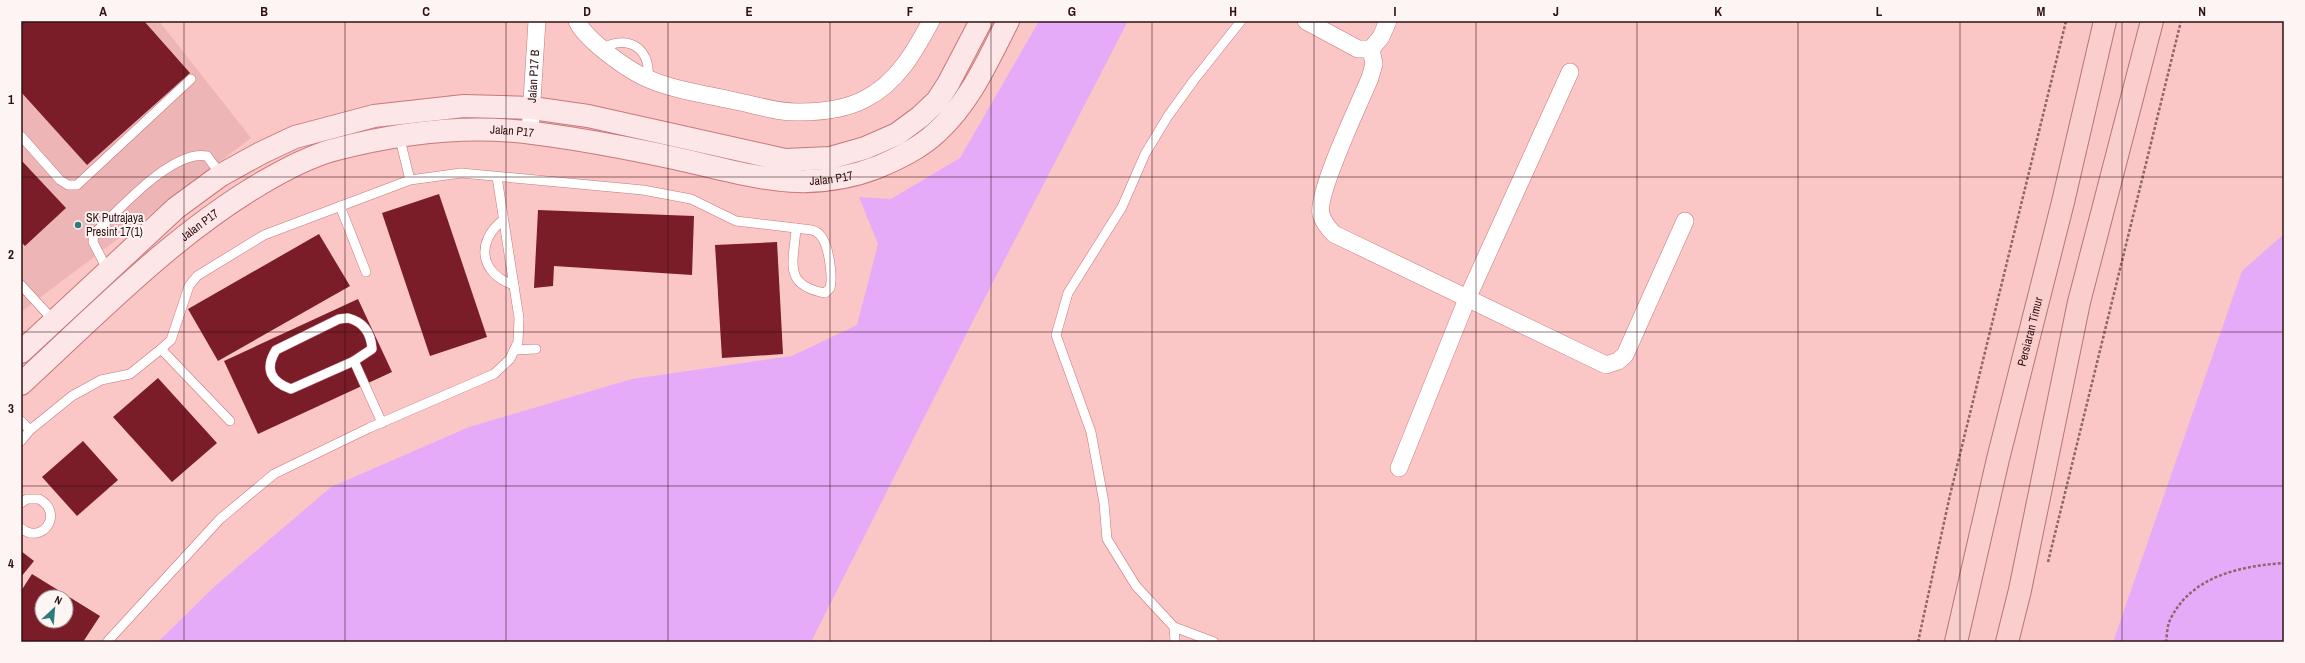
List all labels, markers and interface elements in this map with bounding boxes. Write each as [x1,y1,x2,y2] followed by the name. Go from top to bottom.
[99,3,107,20] text: A
[260,3,268,20] text: B
[422,3,430,20] text: C
[583,3,591,20] text: D
[745,3,753,20] text: E
[907,3,914,20] text: F
[1068,3,1076,20] text: G
[1229,3,1237,20] text: H
[1394,3,1397,20] text: I
[1553,3,1559,20] text: J
[1714,3,1722,20] text: K
[1876,3,1883,20] text: L
[2037,3,2046,20] text: M
[2198,3,2206,20] text: N
[524,49,543,103] street label: Jalan P17 B
[8,91,14,108] text: 1
[490,122,535,141] street label: Jalan P17
[809,167,855,189] street label: Jalan P17
[177,205,222,245] street label: Jalan P17
[86,210,144,240] place label: SK Putrajaya Presint 17(1)
[73,220,83,230] marker: SK Putrajaya Presint 17(1)
[8,246,14,263] text: 2
[2014,295,2047,368] street label: Persiaran Timur
[8,400,14,417] text: 3
[8,555,14,572] text: 4
[34,589,74,629] north arrow
[52,592,64,608] text: N

